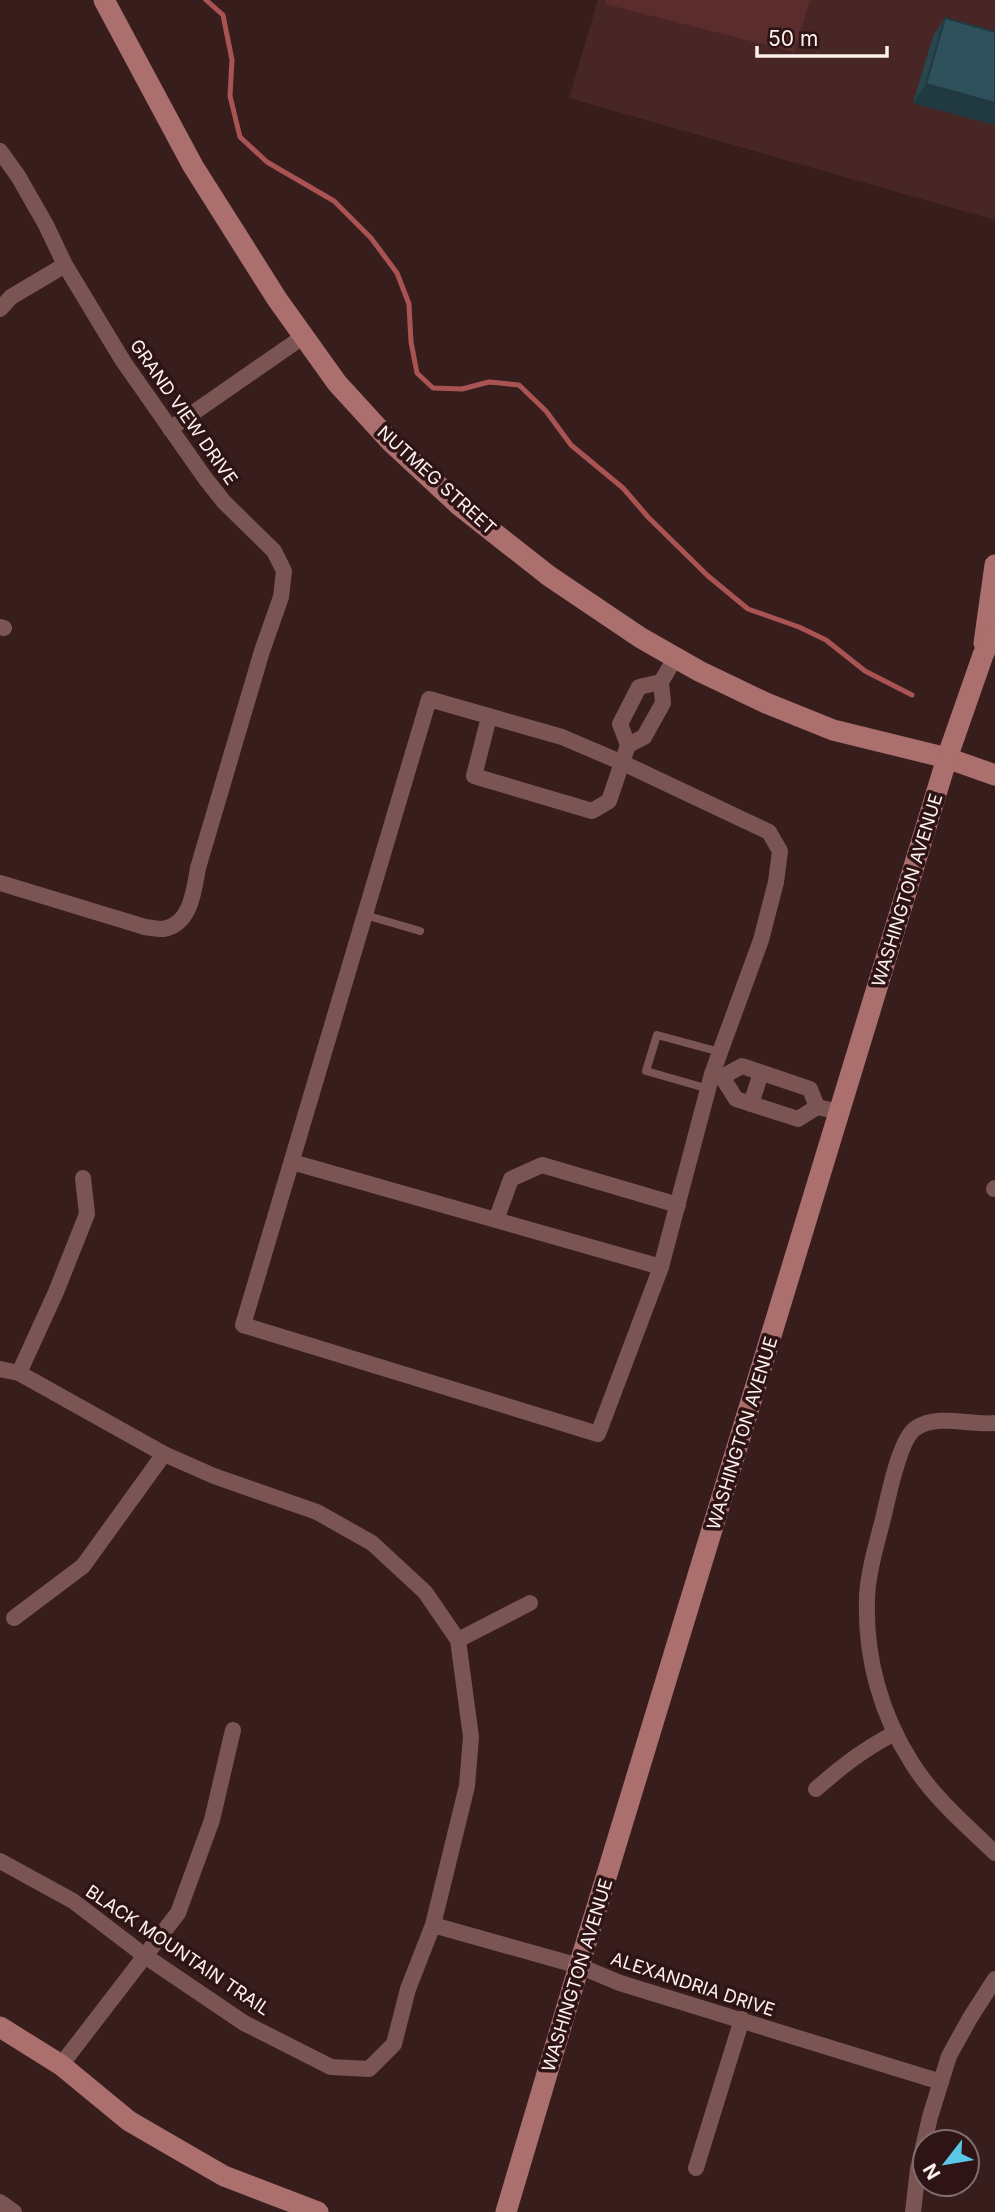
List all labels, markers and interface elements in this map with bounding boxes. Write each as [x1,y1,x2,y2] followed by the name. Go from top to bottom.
[757,14,886,58] scale bar
[768,26,818,51] text: 50 m
[126,335,242,489] street label: GRAND VIEW DRIVE
[373,421,501,539] street label: NUTMEG STREET
[868,791,946,989] street label: WASHINGTON AVENUE
[703,1334,781,1532] street label: WASHINGTON AVENUE
[538,1876,616,2074] street label: WASHINGTON AVENUE
[82,1880,274,2020] street label: BLACK MOUNTAIN TRAIL
[608,1948,778,2020] street label: ALEXANDRIA DRIVE
[911,2128,981,2198] north arrow
[918,2159,945,2184] text: N

